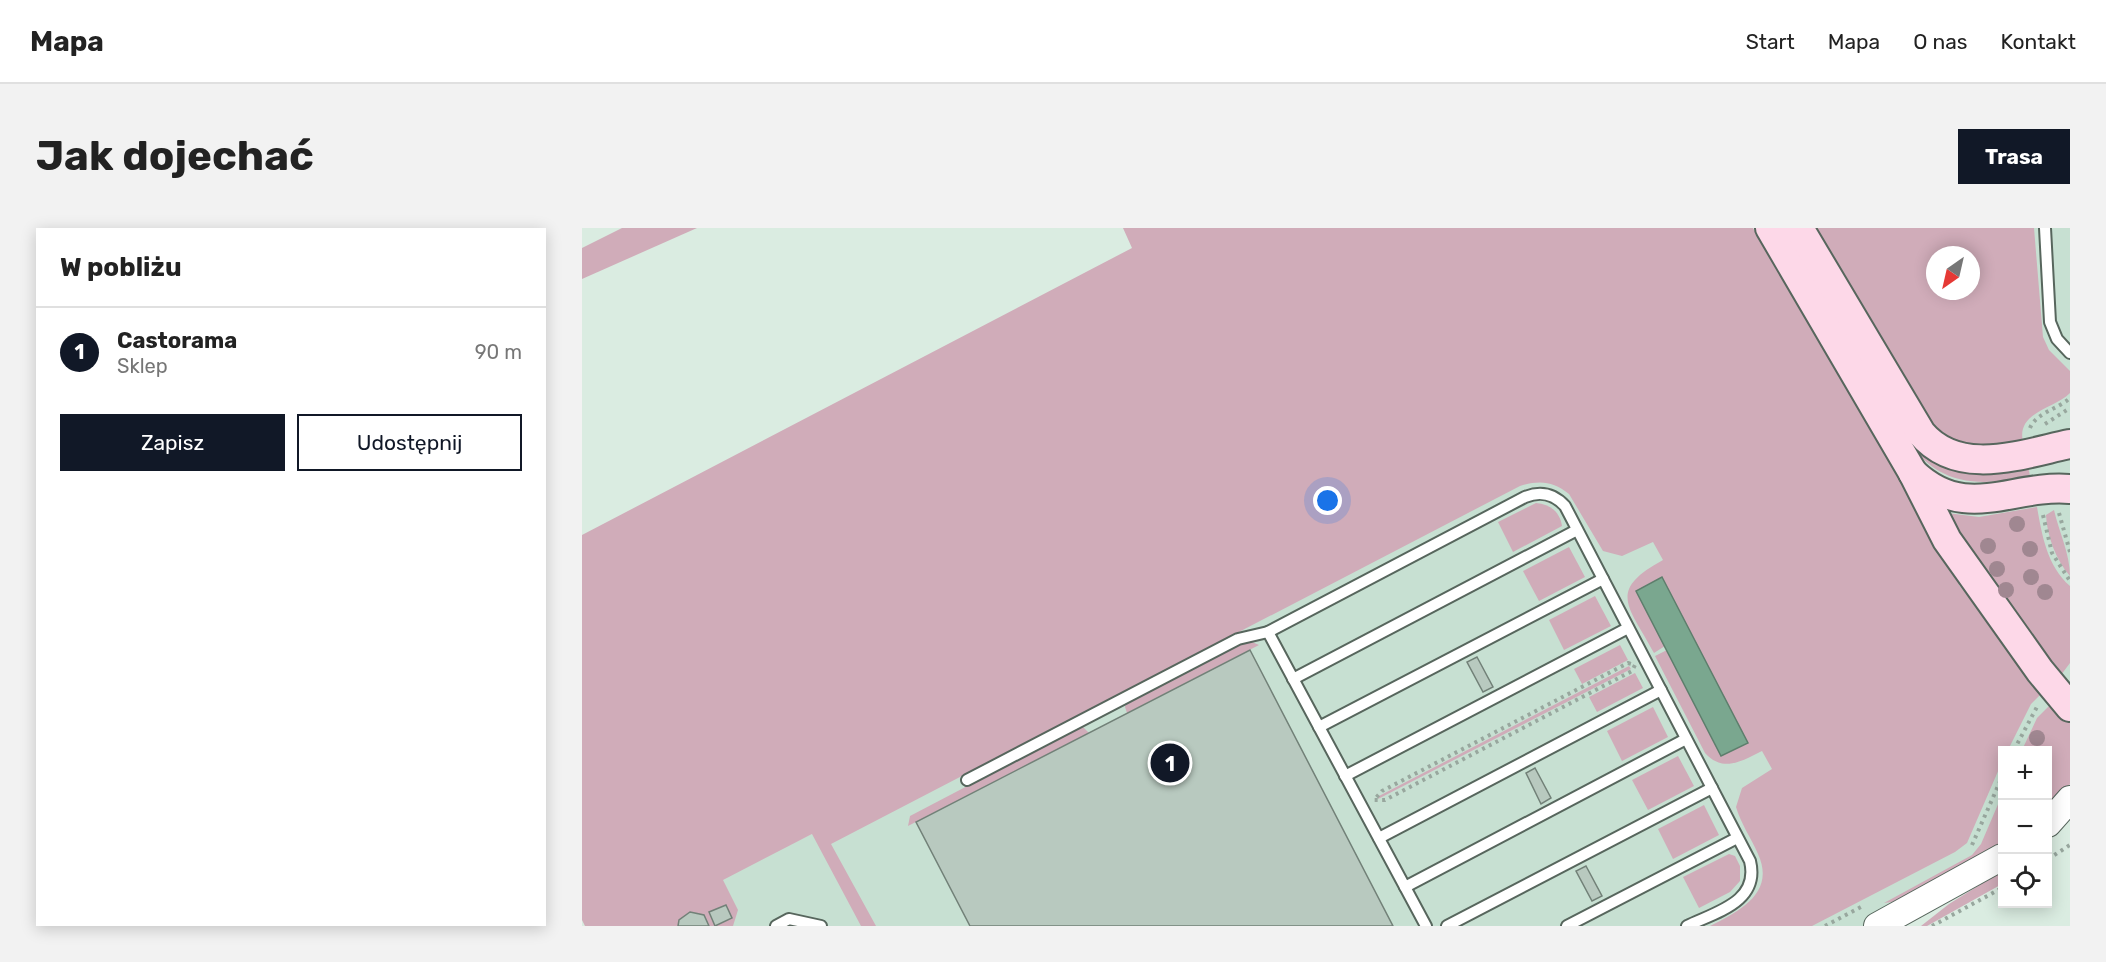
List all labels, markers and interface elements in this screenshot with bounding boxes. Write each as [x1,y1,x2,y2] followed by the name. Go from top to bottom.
[30,25,104,58] text: Mapa
[1746,29,1795,54] text: Start
[1828,29,1880,54] text: Mapa
[1913,29,1968,54] text: O nas
[2001,29,2076,54] text: Kontakt
[1958,129,2070,184] button: Trasa
[36,131,314,181] text: Jak dojechać
[1926,246,1980,300] north arrow
[60,252,182,283] text: W pobliżu
[117,327,237,354] text: Castorama
[75,340,84,364] text: 1
[475,340,522,364] text: 90 m
[117,354,168,378] text: Sklep
[60,414,285,471] button: Zapisz
[297,414,522,471] button: Udostępnij
[1313,486,1342,515] your location
[1150,740,1190,786] pin: 1
[1998,746,2052,908] map controls
[1998,746,2052,800] button: +
[1998,800,2052,854] button: −
[1998,854,2052,908] button: locate

